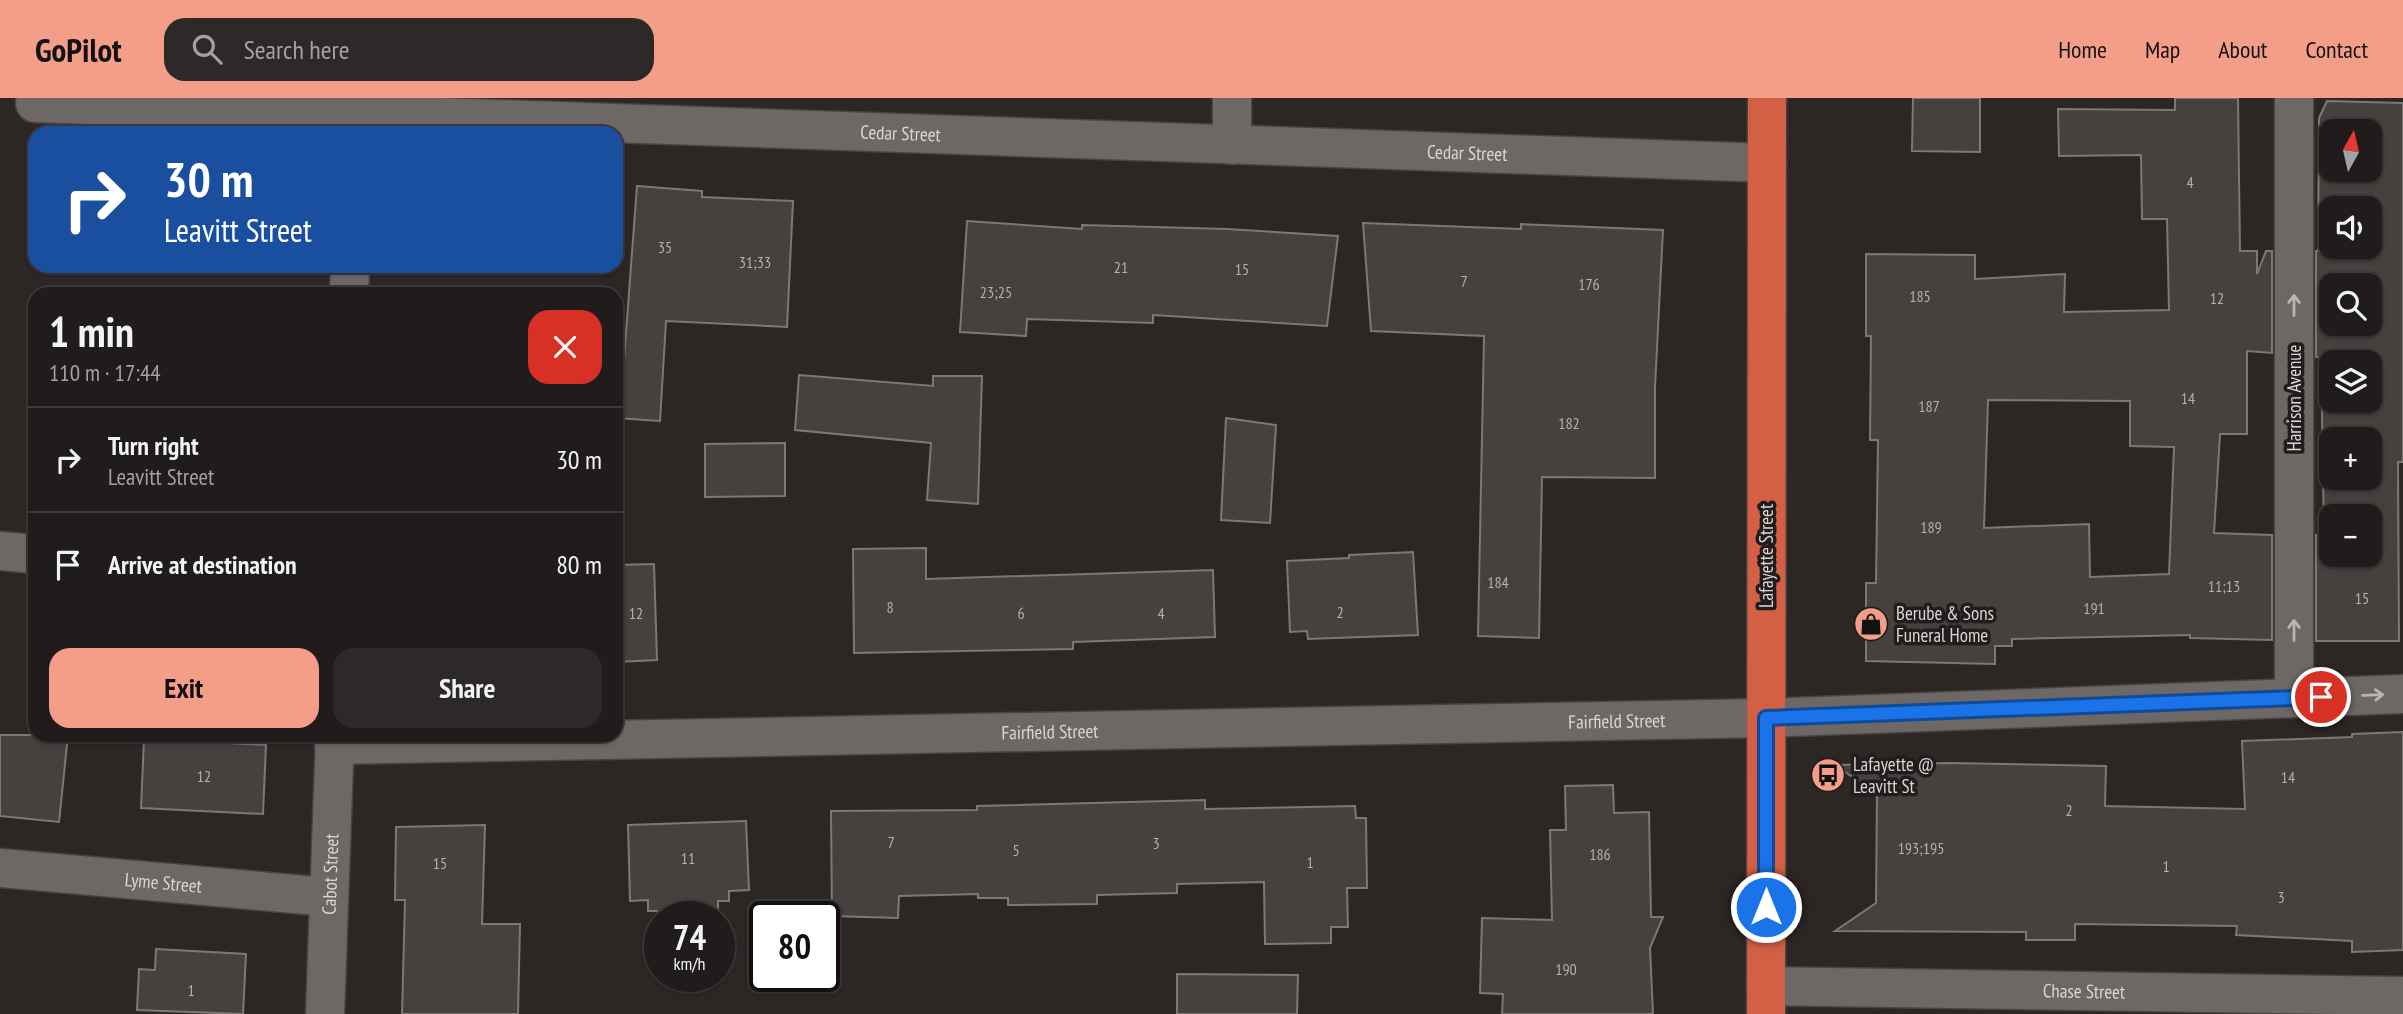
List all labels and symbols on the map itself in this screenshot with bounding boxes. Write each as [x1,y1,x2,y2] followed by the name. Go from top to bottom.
[2319,119,2382,182] north arrow
[860,120,942,146] street label: Cedar Street
[1426,139,1509,166] street label: Cedar Street
[2186,172,2194,192] house number: 4
[658,237,672,257] house number: 35
[739,252,771,272] house number: 31;33
[1114,257,1128,277] house number: 21
[1235,259,1249,279] house number: 15
[1460,271,1468,291] house number: 7
[1578,274,1600,294] house number: 176
[980,282,1012,302] house number: 23;25
[1909,286,1931,306] house number: 185
[2210,288,2224,308] house number: 12
[2287,293,2301,316] one-way arrow
[2282,344,2306,451] street label: Harrison Avenue
[2181,388,2195,408] house number: 14
[1918,396,1940,416] house number: 187
[1558,413,1580,433] house number: 182
[1754,503,1778,608] street label: Lafayette Street
[1920,517,1942,537] house number: 189
[1487,572,1509,592] house number: 184
[2208,576,2240,596] house number: 11;13
[2355,588,2369,608] house number: 15
[886,597,894,617] house number: 8
[2083,598,2105,618] house number: 191
[1896,601,1994,647] place label: Berube & Sons Funeral Home
[1336,602,1344,622] house number: 2
[629,603,643,623] house number: 12
[1017,603,1025,623] house number: 6
[1157,603,1165,623] house number: 4
[1852,605,1890,643] shop icon: Berube & Sons Funeral Home
[2287,619,2301,642] one-way arrow
[2291,667,2351,727] pin
[2361,688,2384,701] one-way arrow
[1568,708,1666,734] street label: Fairfield Street
[1001,719,1099,744] street label: Fairfield Street
[1853,752,1934,798] place label: Lafayette @ Leavitt St
[1809,756,1847,794] bus stop icon: Lafayette @ Leavitt St
[197,766,211,786] house number: 12
[2281,767,2295,787] house number: 14
[2065,800,2073,820] house number: 2
[317,832,343,915] street label: Cabot Street
[887,832,895,852] house number: 7
[1152,833,1160,853] house number: 3
[1898,838,1944,858] house number: 193;195
[1012,840,1020,860] house number: 5
[1589,844,1611,864] house number: 186
[681,848,695,868] house number: 11
[1306,852,1314,872] house number: 1
[433,853,447,873] house number: 15
[2162,856,2170,876] house number: 1
[124,867,204,898] street label: Lyme Street
[1729,870,1803,944] position arrow
[2277,887,2285,907] house number: 3
[749,901,840,992] speed limit sign: 80
[1555,959,1577,979] house number: 190
[2043,978,2126,1004] street label: Chase Street
[187,980,195,1000] house number: 1

